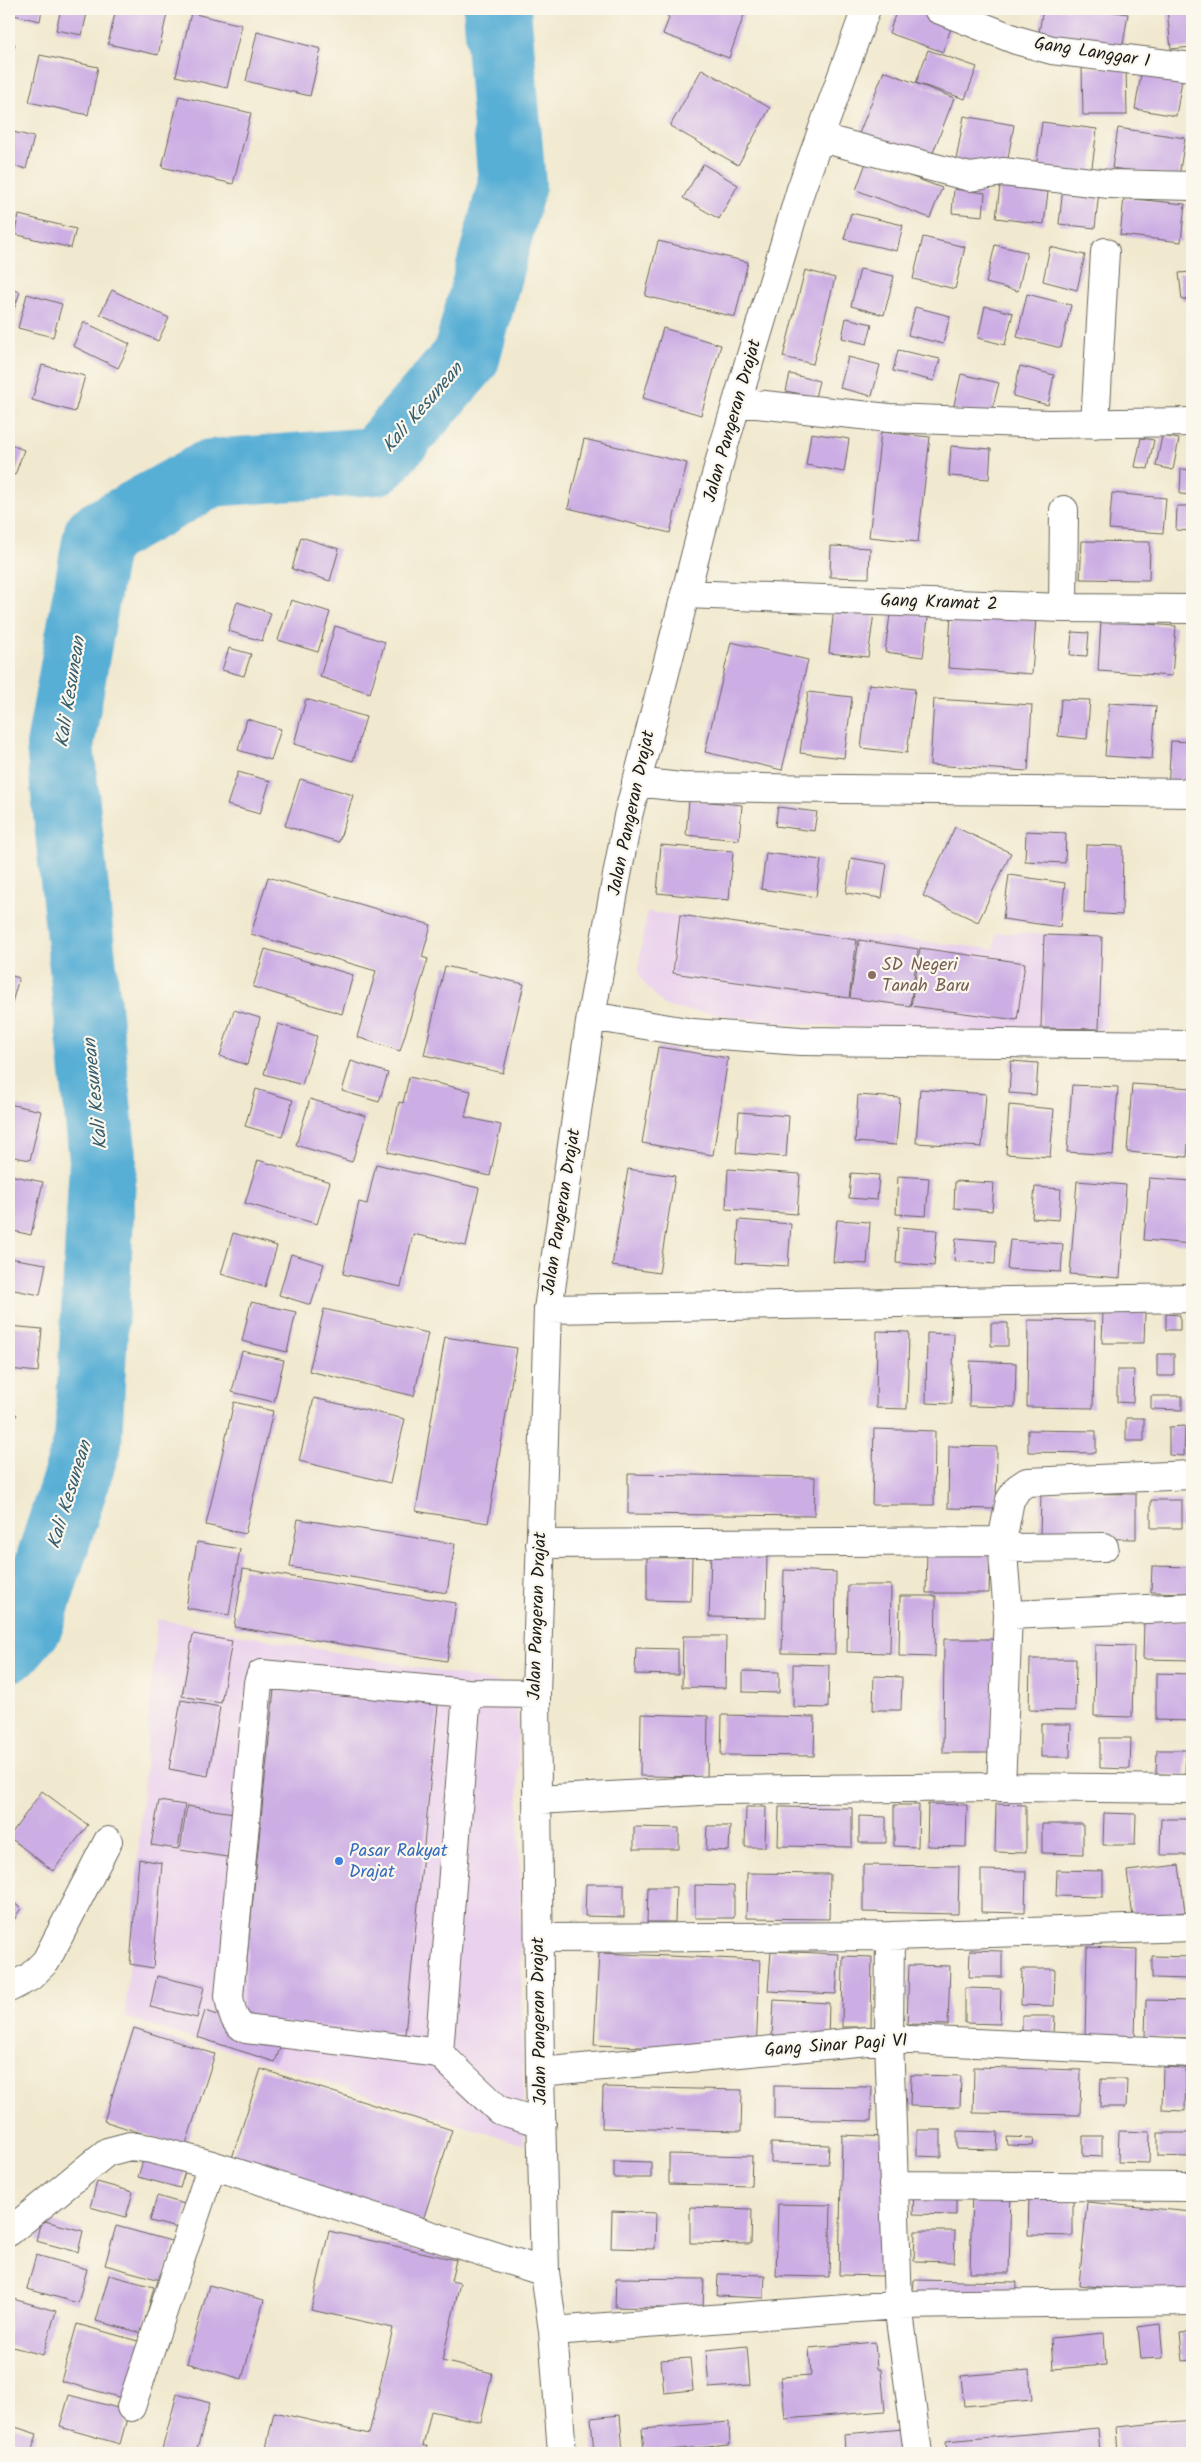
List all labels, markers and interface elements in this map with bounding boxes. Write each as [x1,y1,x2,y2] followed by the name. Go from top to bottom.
[1032,30,1152,76] street label: Gang Langgar 1
[696,335,770,506] street label: Jalan Pangeran Drajat
[375,355,472,460] water label: Kali Kesunean
[880,586,998,620] street label: Gang Kramat 2
[47,633,95,749] water label: Kali Kesunean
[600,727,664,898] street label: Jalan Pangeran Drajat
[882,951,970,1001] place label: SD Negeri Tanah Baru
[866,969,878,981] marker: SD Negeri Tanah Baru
[75,1035,117,1151] water label: Kali Kesunean
[535,1126,590,1297] street label: Jalan Pangeran Drajat
[39,1435,101,1553] water label: Kali Kesunean
[521,1530,555,1701] street label: Jalan Pangeran Drajat
[349,1837,449,1887] place label: Pasar Rakyat Drajat
[333,1855,345,1867] marker: Pasar Rakyat Drajat
[524,1936,556,2105] street label: Jalan Pangeran Drajat
[764,2027,908,2065] street label: Gang Sinar Pagi VI

